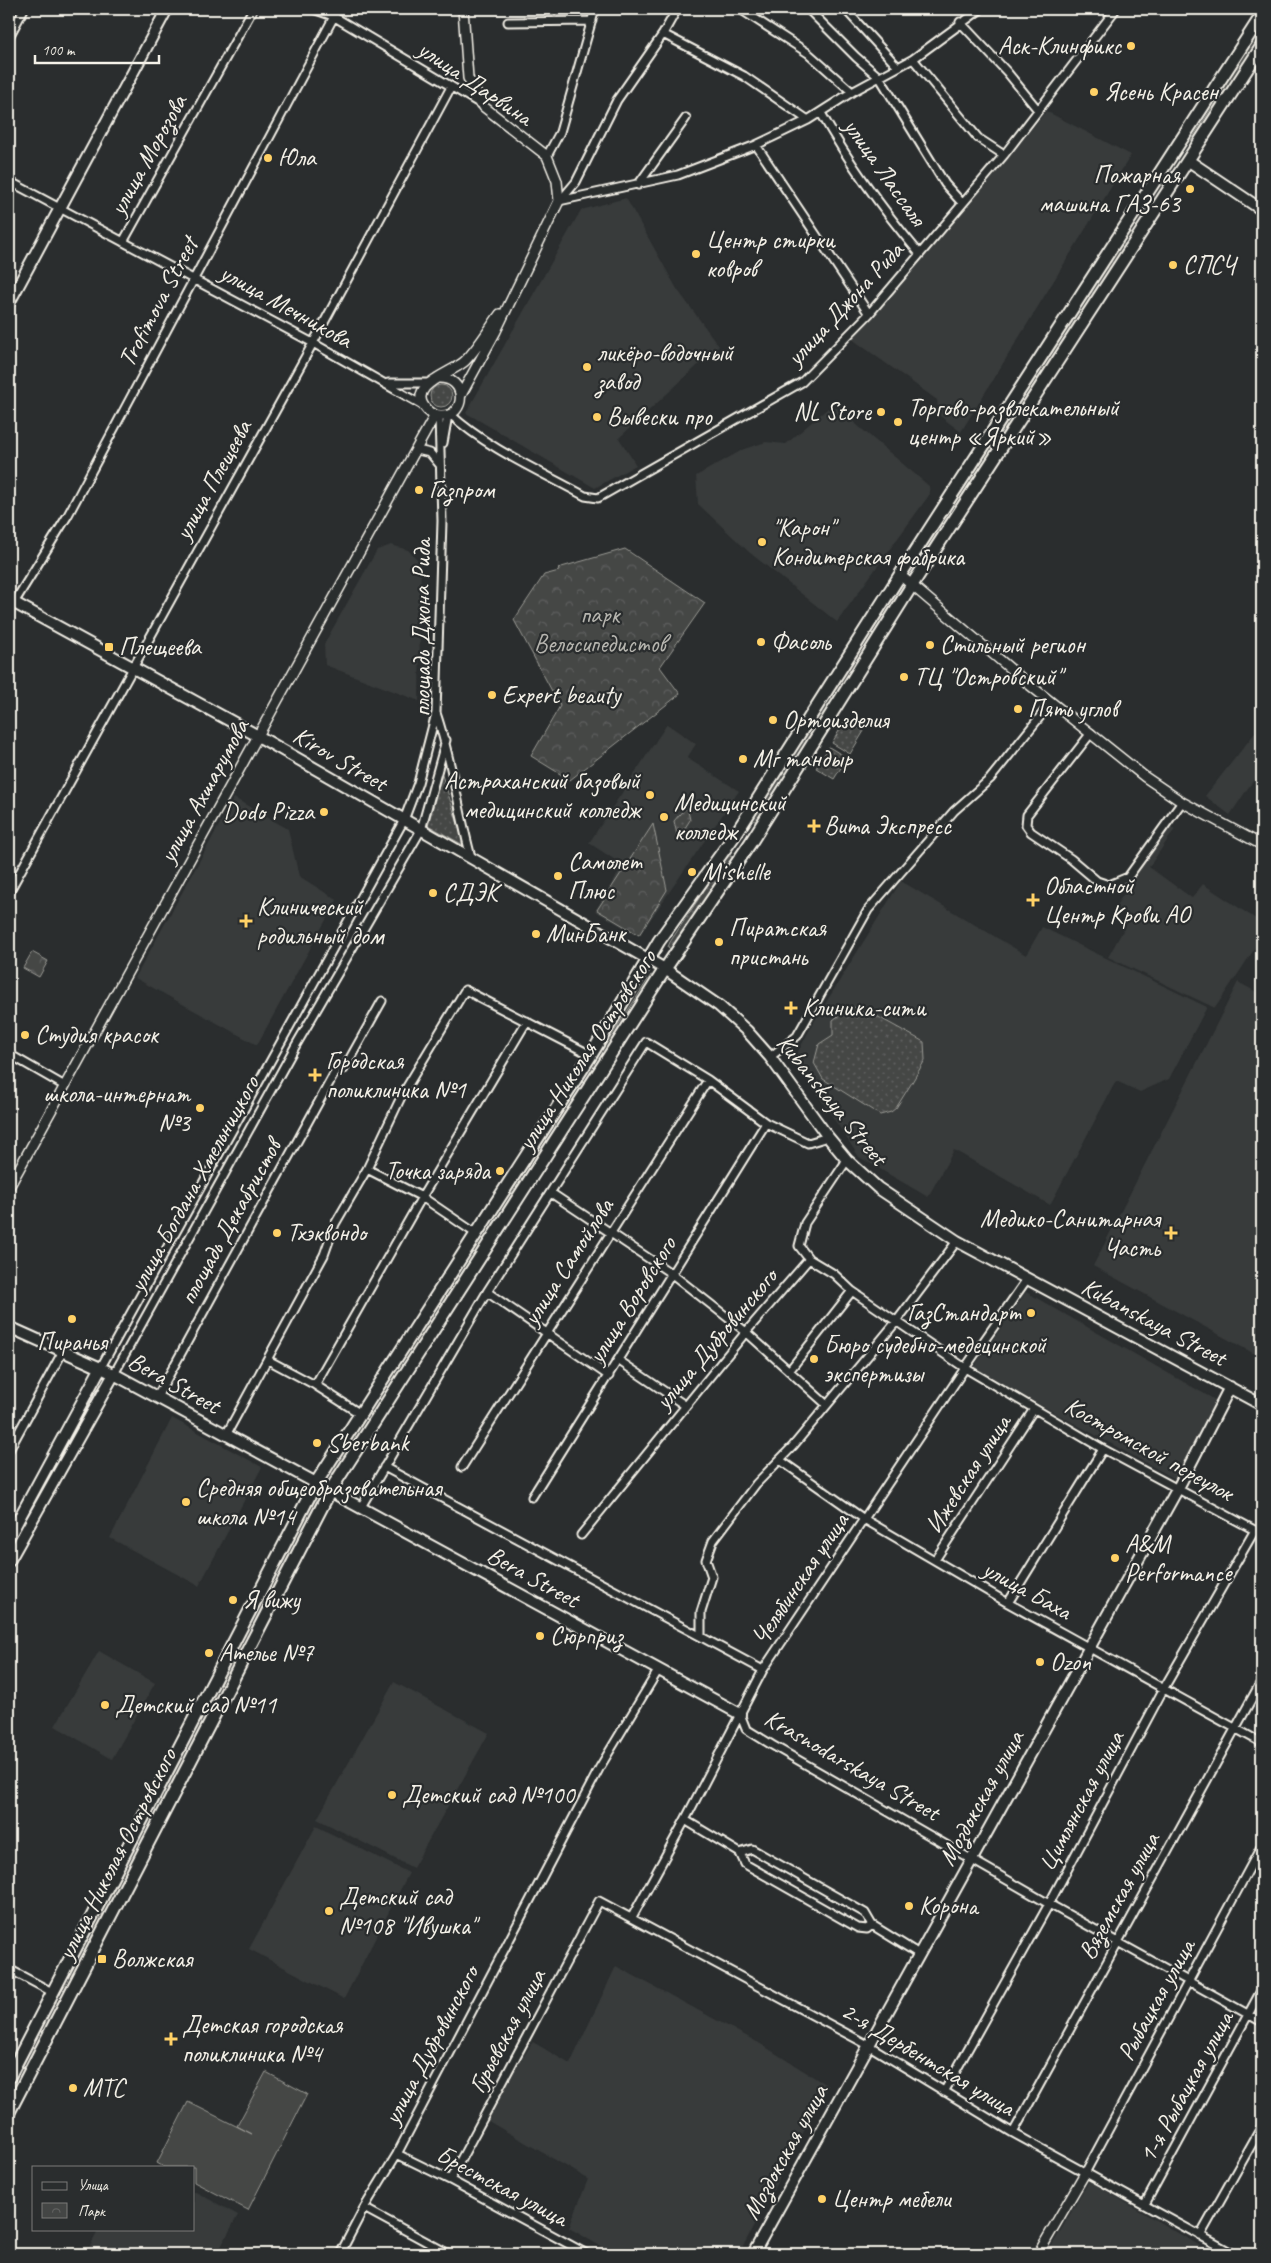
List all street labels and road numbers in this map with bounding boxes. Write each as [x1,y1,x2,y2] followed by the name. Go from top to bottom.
[410,32,541,135] street label: улица Дарвина
[101,87,196,223] street label: улица Морозова
[835,110,935,234] street label: улица Лассаля
[111,229,207,372] street label: Trofimova Street
[778,234,912,374] street label: улица Джона Рида
[213,256,359,356] street label: улица Мечникова
[166,412,260,547] street label: улица Плещеева
[406,536,438,717] street label: площадь Джона Рида
[150,712,258,870] street label: улица Ахшарумова
[287,719,395,800] street label: Kirov Street
[509,943,664,1158] street label: улица Николая Островского
[769,1028,896,1174] street label: Kubanskaya Street
[120,1069,267,1299] street label: улица Богдана Хмельницкого
[171,1130,291,1310] street label: площадь Декабристов
[514,1191,622,1333] street label: улица Самойлова
[579,1229,684,1371] street label: улица Воровского
[646,1259,786,1418] street label: улица Дубровинского
[1076,1270,1234,1375] street label: Kubanskaya Street
[122,1345,228,1423] street label: Bera Street
[1059,1389,1241,1510] street label: Костромской переулок
[918,1406,1020,1539] street label: Ижевская улица
[744,1505,857,1651] street label: Челябинская улица
[481,1539,587,1617] street label: Bera Street
[975,1552,1079,1628] street label: улица Баха
[759,1702,948,1829] street label: Krasnodarskaya Street
[931,1723,1033,1872] street label: Моздокская улица
[1031,1724,1132,1877] street label: Цимлянская улица
[49,1742,185,1967] street label: улица Николая Островского
[1071,1825,1169,1966] street label: Вяземская улица
[1110,1931,1204,2066] street label: Рыбацкая улица
[375,1957,488,2131] street label: улица Дубровинского
[461,1962,554,2098] street label: Гурьевская улица
[835,1995,1022,2124] street label: 2-я Дербентская улица
[1131,2003,1242,2168] street label: 1-я Рыбацкая улица
[735,2077,837,2226] street label: Моздокская улица
[431,2138,575,2235] street label: Брестская улица

